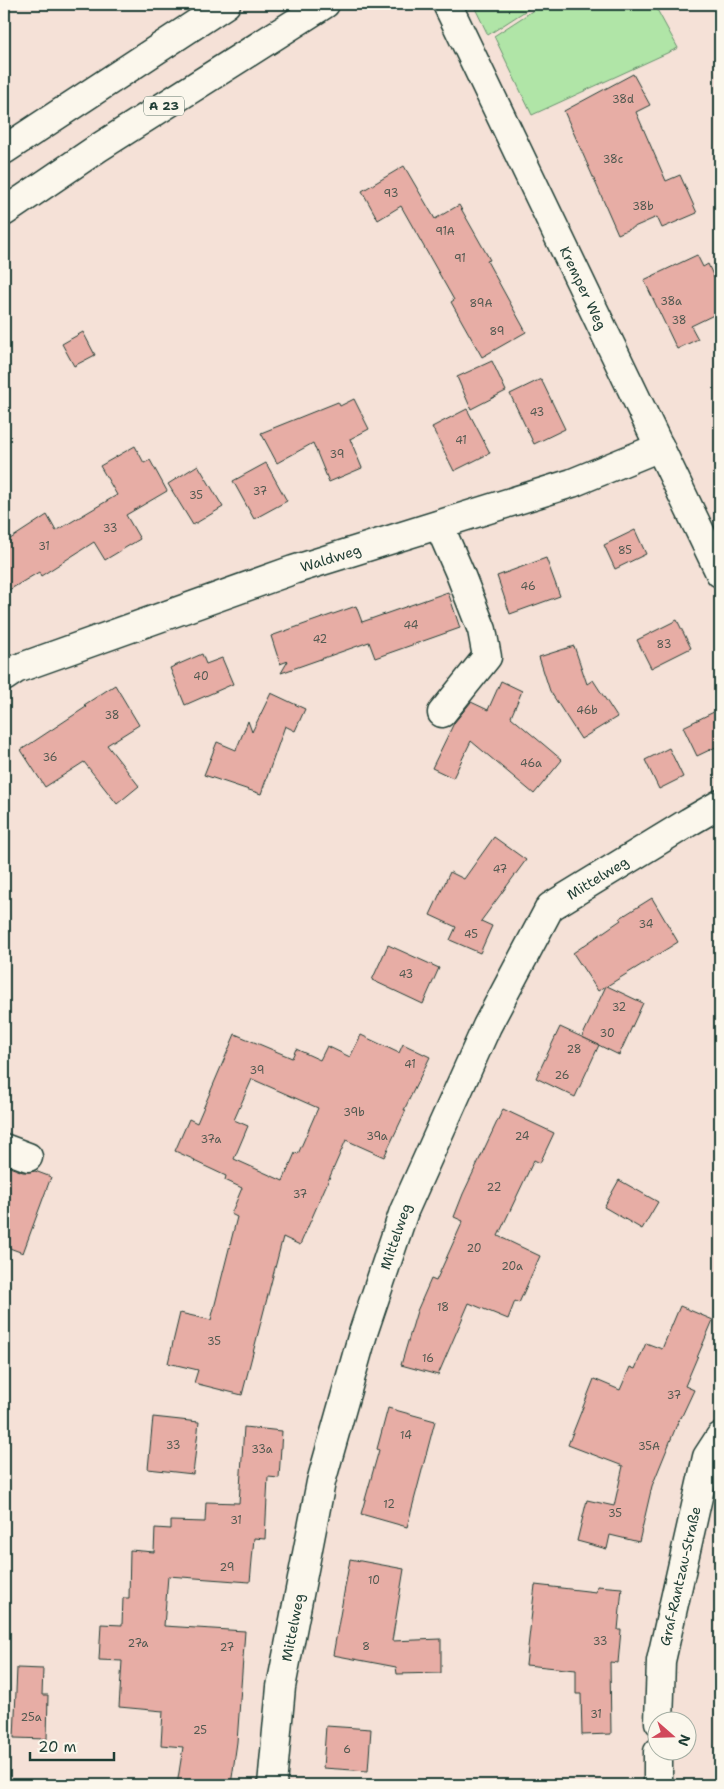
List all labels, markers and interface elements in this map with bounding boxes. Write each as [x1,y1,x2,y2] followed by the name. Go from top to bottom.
[612,92,634,107] house number: 38d
[144,96,184,115] road number: A 23
[603,152,624,167] house number: 38c
[384,186,398,201] house number: 93
[632,199,654,214] house number: 38b
[435,224,455,239] house number: 91A
[556,243,611,333] street label: Kremper Weg
[454,251,466,266] house number: 91
[660,294,682,309] house number: 38a
[470,296,492,311] house number: 89A
[671,313,687,328] house number: 38
[490,324,504,339] house number: 89
[530,405,544,420] house number: 43
[455,433,467,448] house number: 41
[330,447,344,462] house number: 39
[253,484,268,499] house number: 37
[189,488,203,503] house number: 35
[103,521,117,536] house number: 33
[38,539,50,554] house number: 31
[298,540,363,576] street label: Waldweg
[618,543,632,558] house number: 85
[520,579,536,594] house number: 46
[403,618,419,633] house number: 44
[313,632,327,647] house number: 42
[657,637,671,652] house number: 83
[193,669,209,684] house number: 40
[576,703,598,718] house number: 46b
[104,708,120,723] house number: 38
[42,750,58,765] house number: 36
[520,756,542,771] house number: 46a
[563,852,632,904] street label: Mittelweg
[493,862,508,877] house number: 47
[639,917,654,932] house number: 34
[464,927,478,942] house number: 45
[399,967,413,982] house number: 43
[612,1000,626,1015] house number: 32
[599,1026,615,1041] house number: 30
[566,1042,582,1057] house number: 28
[404,1057,416,1072] house number: 41
[250,1063,264,1078] house number: 39
[555,1068,569,1083] house number: 26
[343,1105,365,1120] house number: 39b
[366,1129,388,1144] house number: 39a
[515,1129,530,1144] house number: 24
[201,1132,222,1147] house number: 37a
[487,1180,501,1195] house number: 22
[293,1187,308,1202] house number: 37
[376,1200,415,1272] street label: Mittelweg
[466,1241,482,1256] house number: 20
[501,1259,523,1274] house number: 20a
[437,1300,449,1315] house number: 18
[207,1334,221,1349] house number: 35
[422,1351,434,1366] house number: 16
[667,1388,682,1403] house number: 37
[400,1428,412,1443] house number: 14
[166,1438,180,1453] house number: 33
[638,1439,660,1454] house number: 35A
[251,1442,273,1457] house number: 33a
[383,1497,395,1512] house number: 12
[656,1505,705,1648] street label: Graf-Rantzau-Straße
[608,1506,622,1521] house number: 35
[230,1513,242,1528] house number: 31
[220,1560,234,1575] house number: 29
[368,1573,380,1588] house number: 10
[277,1592,308,1663] street label: Mittelweg
[593,1634,607,1649] house number: 33
[128,1636,149,1651] house number: 27a
[362,1639,370,1654] house number: 8
[220,1640,235,1655] house number: 27
[590,1707,602,1722] house number: 31
[20,1710,42,1725] house number: 25a
[646,1712,696,1762] north arrow
[193,1723,207,1738] house number: 25
[30,1729,114,1761] scale bar
[674,1732,695,1749] text: N
[38,1737,77,1757] text: 20 m
[343,1742,351,1757] house number: 6

